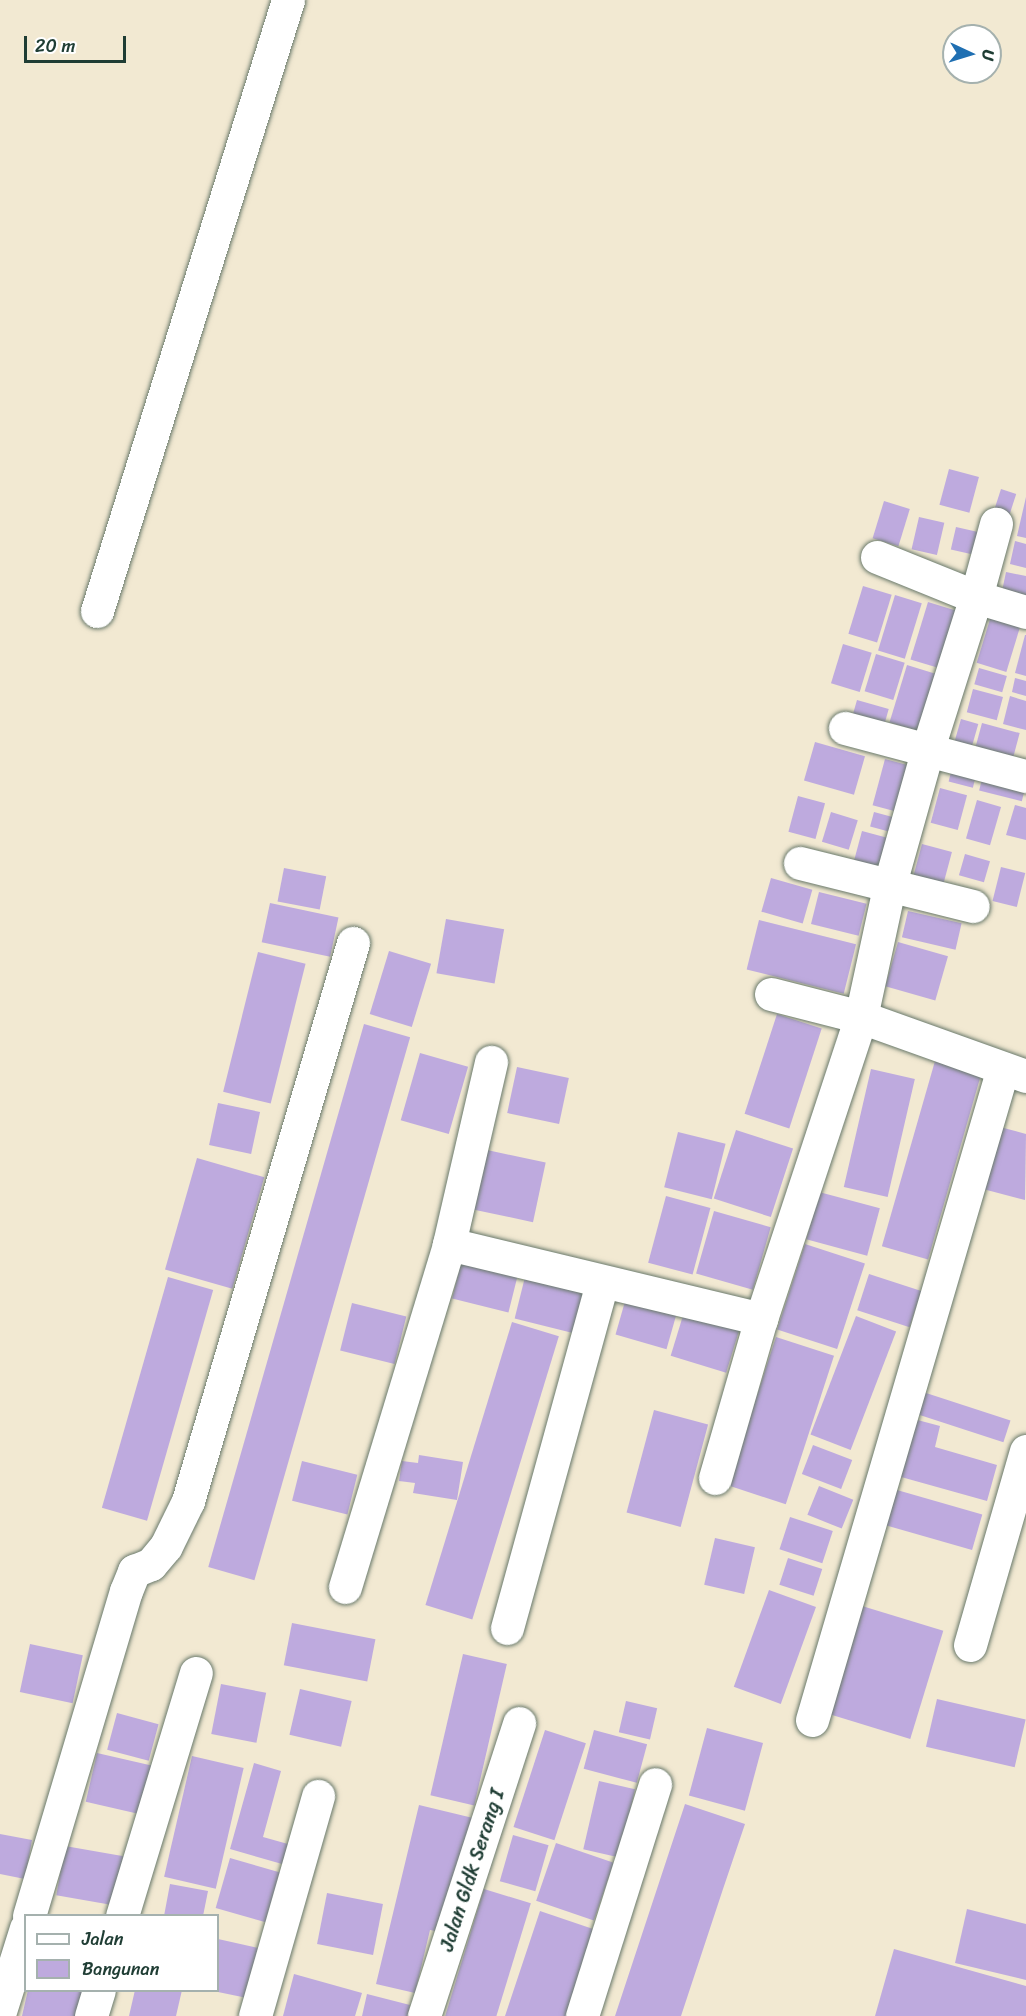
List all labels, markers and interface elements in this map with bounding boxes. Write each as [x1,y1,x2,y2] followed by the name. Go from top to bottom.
[27,24,129,62] scale bar
[942,24,1002,84] north arrow
[35,30,75,62] text: 20 m
[974,49,1003,61] text: U
[434,1785,510,1955] street label: Jalan Gldk Serang I
[24,1914,219,1992] legend
[82,1923,123,1955] text: Jalan
[82,1953,159,1985] text: Bangunan

